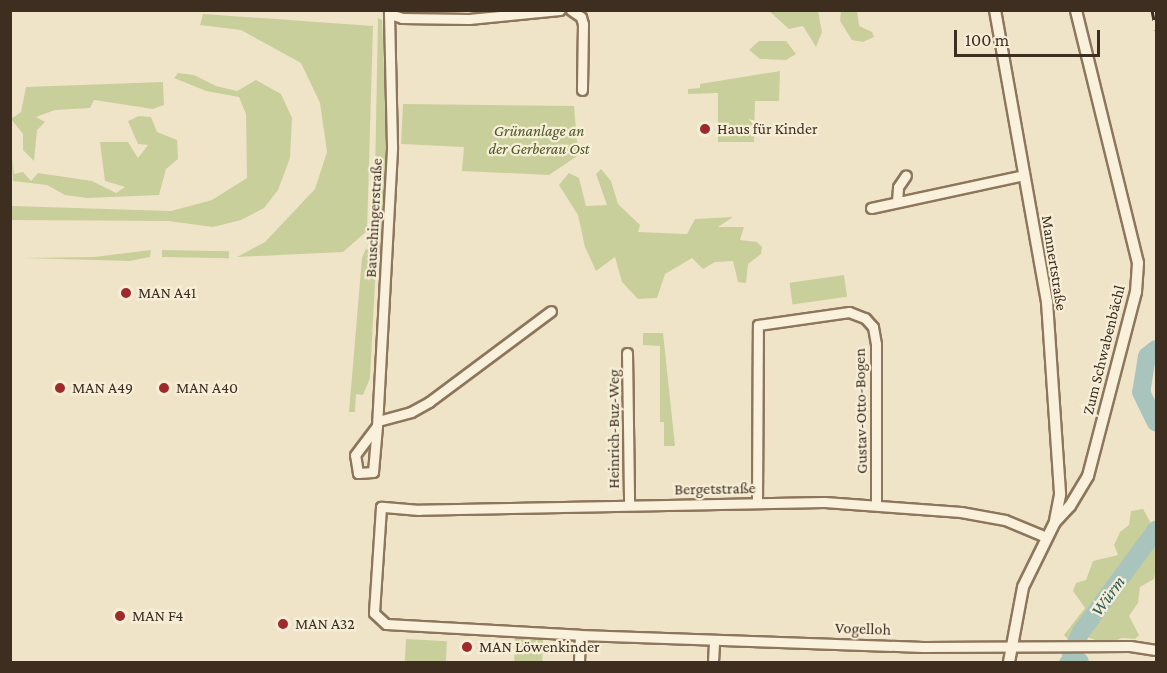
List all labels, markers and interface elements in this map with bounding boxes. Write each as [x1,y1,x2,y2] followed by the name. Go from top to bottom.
[957,18,1102,56] scale bar
[965,30,1009,50] text: 100 m
[717,119,818,139] place label: Haus für Kinder
[488,121,590,159] park label: Grünanlage an der Gerberau Ost
[698,122,712,136] marker: Haus für Kinder
[361,158,387,278] street label: Bauschingerstraße
[1037,214,1071,312] street label: Mannertstraße
[138,283,196,303] place label: MAN A41
[1079,283,1129,417] street label: Zum Schwabenbächl
[119,286,133,300] marker: MAN A41
[850,348,872,474] street label: Gustav-Otto-Bogen
[604,369,624,489] street label: Heinrich-Buz-Weg
[72,378,133,398] place label: MAN A49
[176,378,238,398] place label: MAN A40
[53,381,67,395] marker: MAN A49
[157,381,171,395] marker: MAN A40
[674,479,756,499] street label: Bergetstraße
[1086,572,1130,620] water label: Würm
[132,606,184,626] place label: MAN F4
[113,609,127,623] marker: MAN F4
[295,614,355,634] place label: MAN A32
[276,617,290,631] marker: MAN A32
[835,618,891,640] street label: Vogelloh
[479,637,600,657] place label: MAN Löwenkinder
[460,640,474,654] marker: MAN Löwenkinder

